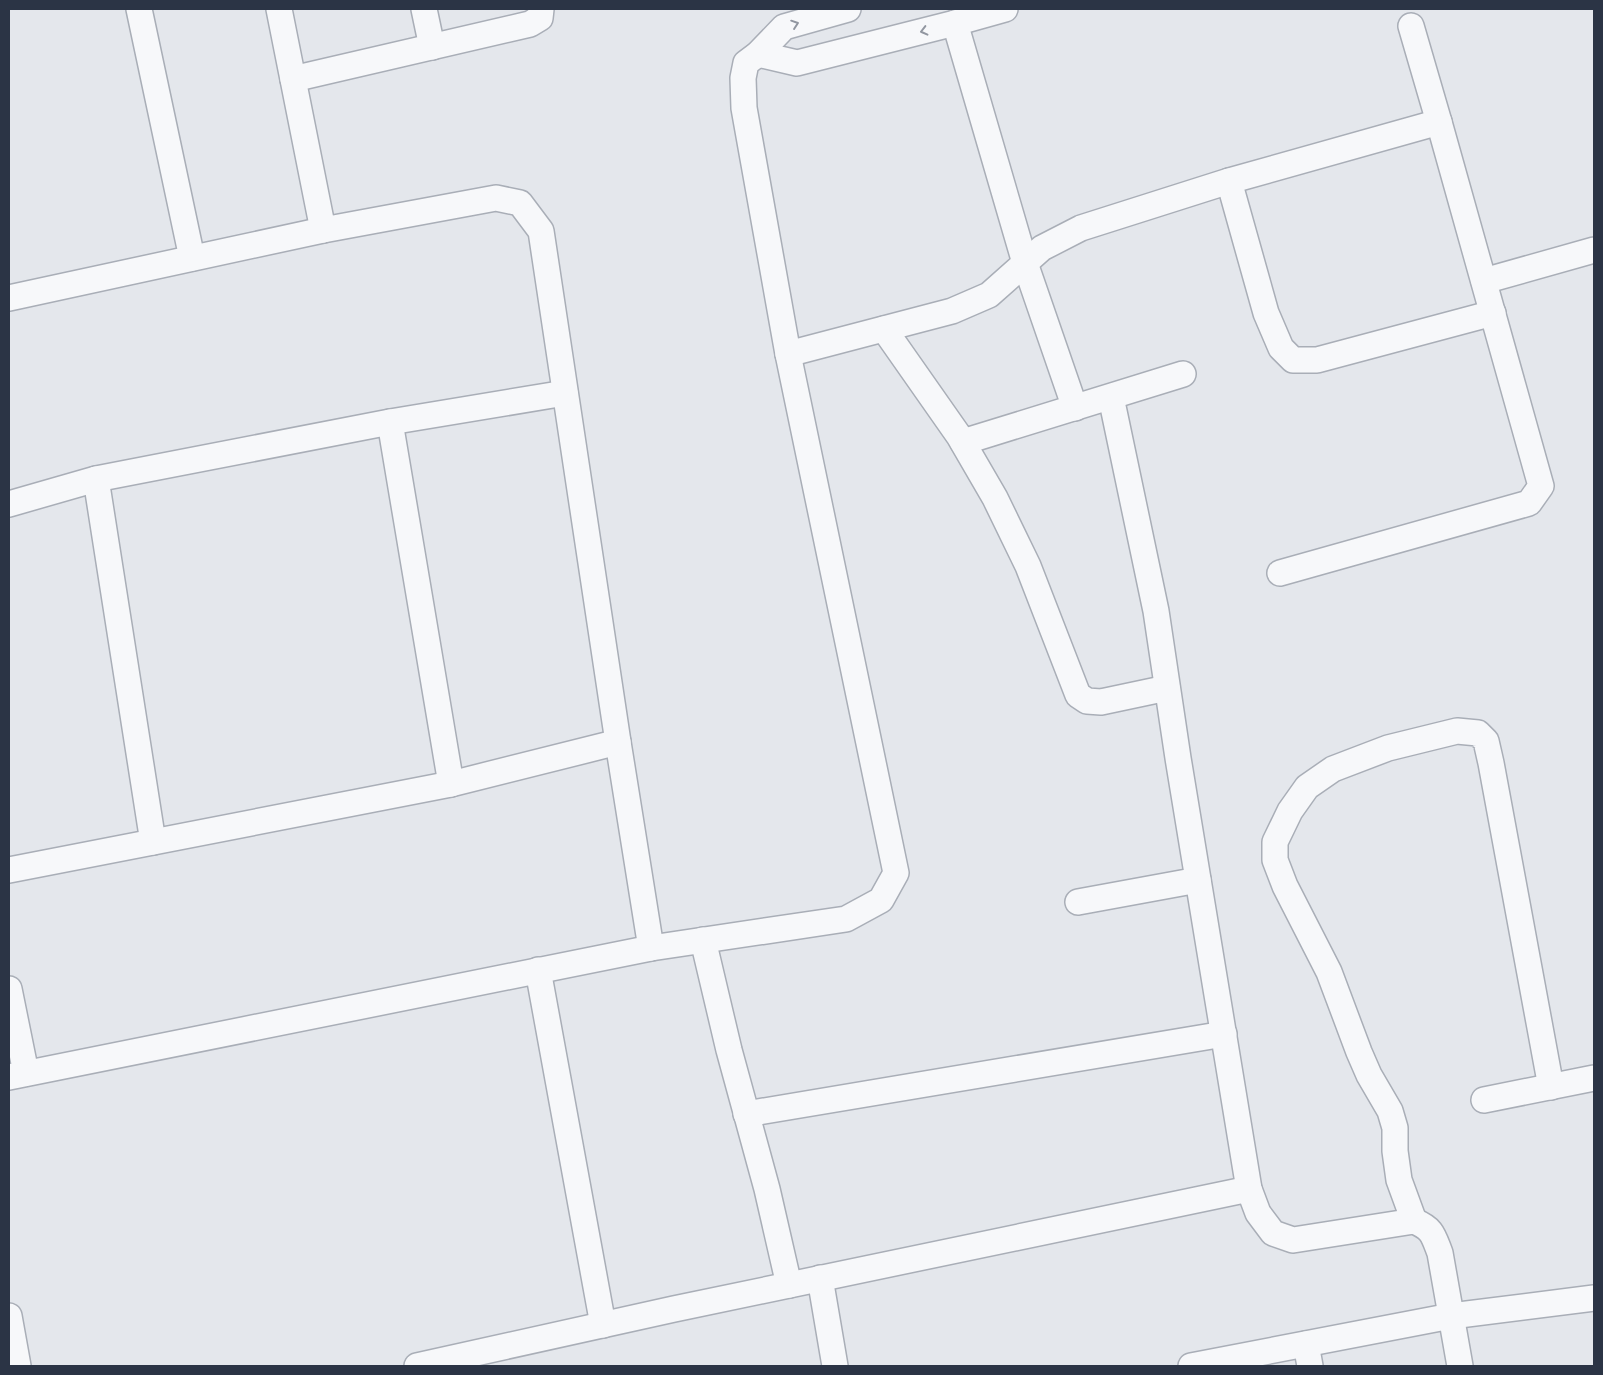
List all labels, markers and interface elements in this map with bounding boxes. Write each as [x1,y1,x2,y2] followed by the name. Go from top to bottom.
[790,20,799,30] one-way arrow
[919,25,928,36] one-way arrow

